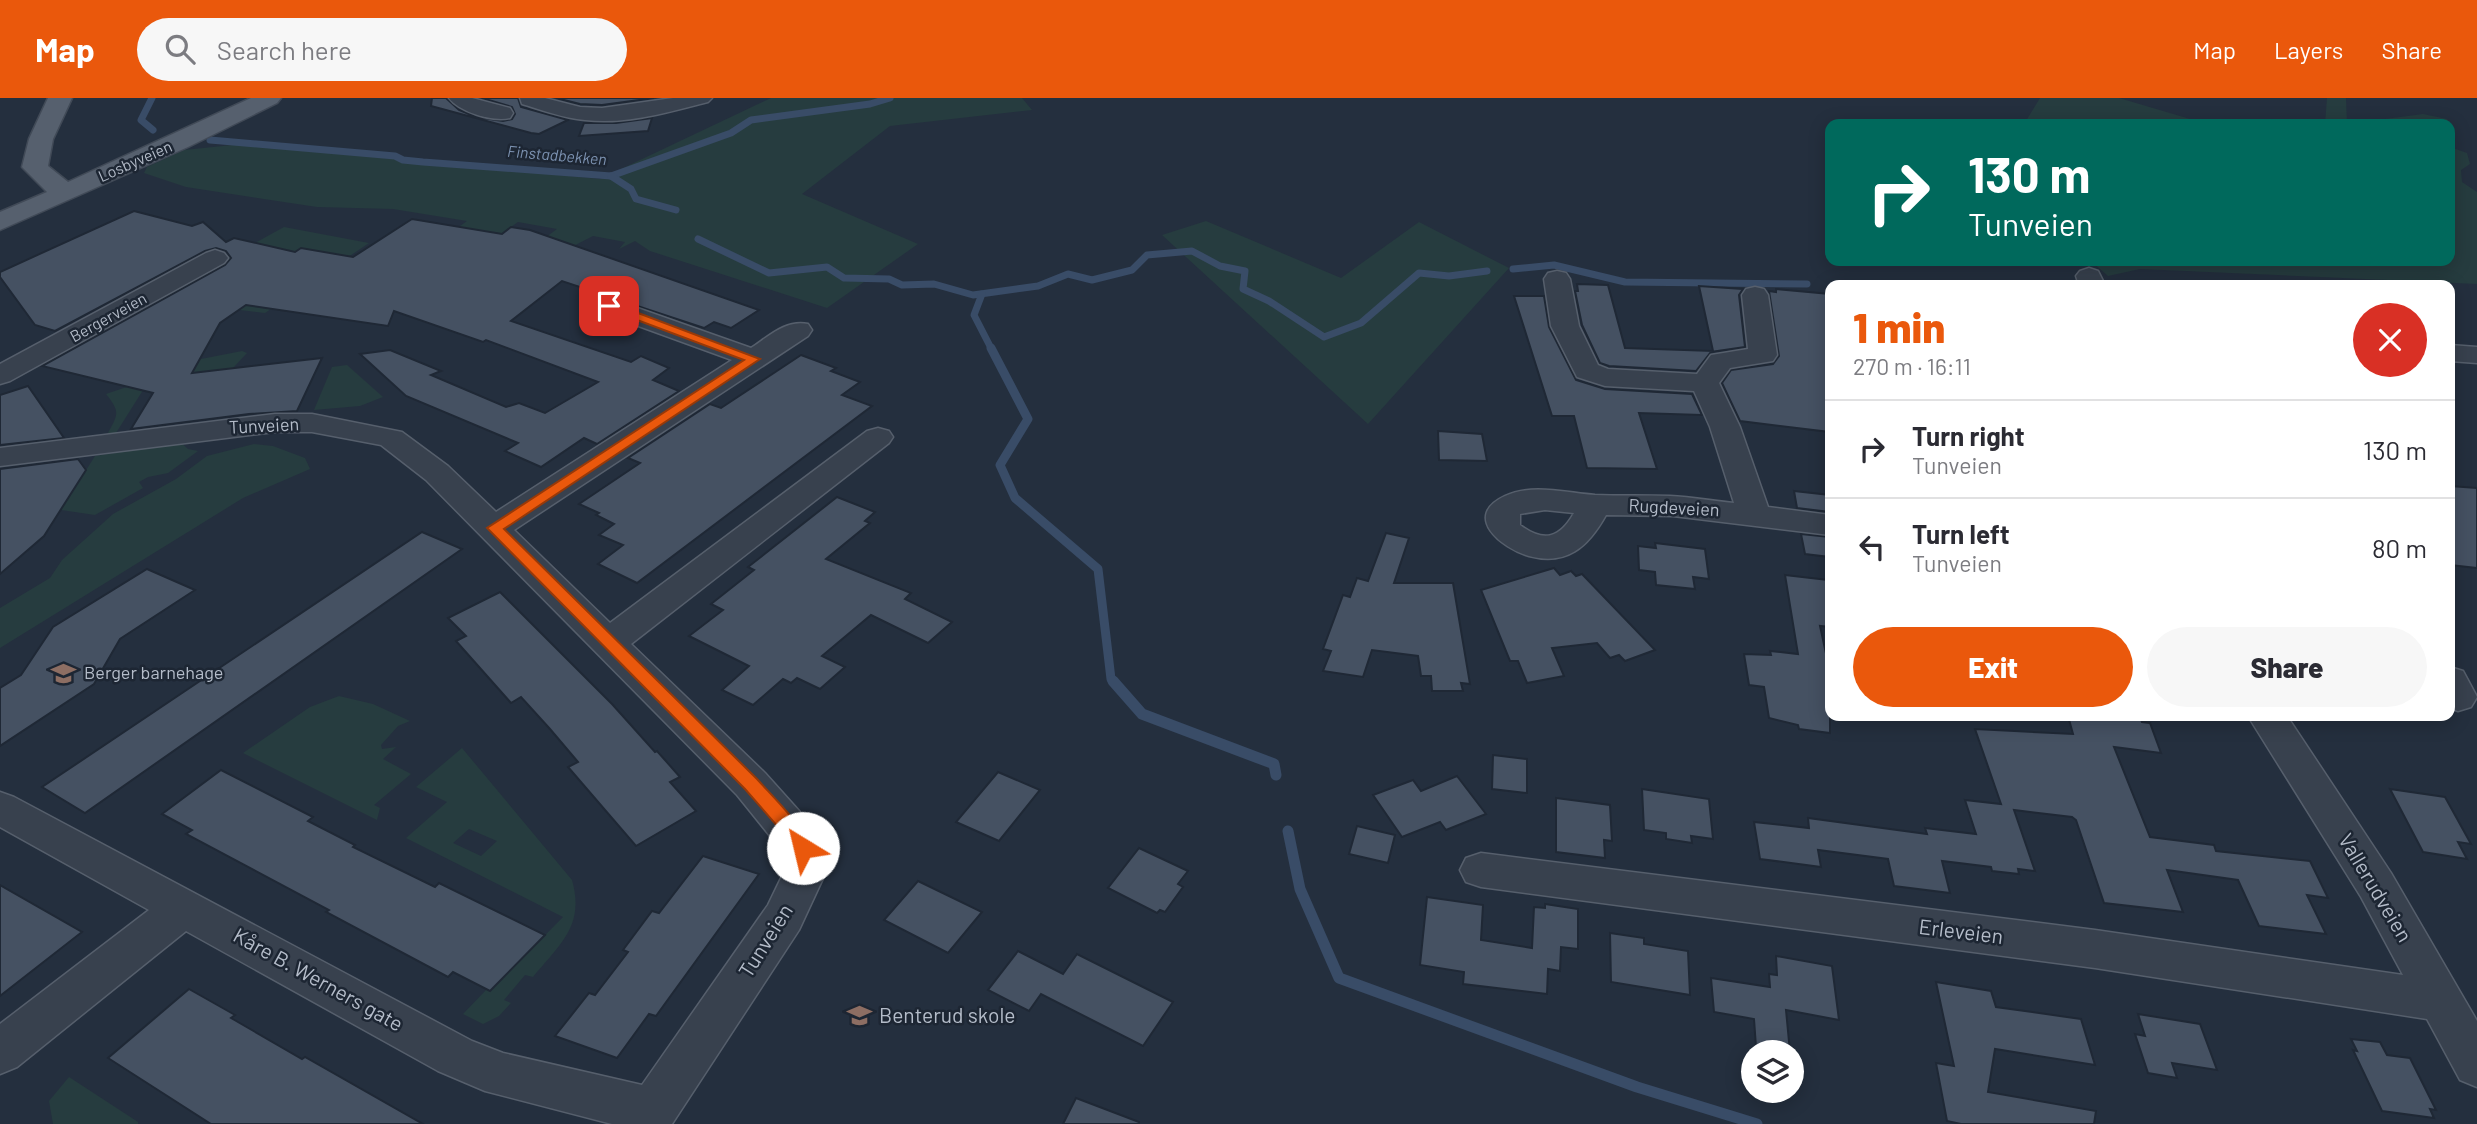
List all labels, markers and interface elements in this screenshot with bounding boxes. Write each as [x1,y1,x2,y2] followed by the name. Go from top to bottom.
[137,18,627,81] search box
[35,29,95,69] text: Map
[161,30,199,68] icon: search
[217,34,352,65] text: Search here
[2193,35,2236,64] text: Map
[2274,35,2343,64] text: Layers
[2381,35,2442,64] text: Share
[95,136,175,185] street label: Losbyveien
[507,141,607,168] water label: Finstadbekken
[1968,144,2090,203] text: 130 m
[1853,147,1944,238] icon: right
[1968,204,2093,242] text: Tunveien
[579,276,639,336] pin
[590,287,628,325] icon: arrive
[66,288,149,345] street label: Bergerveien
[1853,301,1945,351] text: 1 min
[2353,303,2427,377] button: close
[1853,352,1971,380] text: 270 m · 16:11
[228,412,300,438] street label: Tunveien
[1912,420,2025,451] text: Turn right
[1853,430,1891,468] icon: right
[2363,434,2427,465] text: 130 m
[1912,451,2002,479] text: Tunveien
[1628,494,1720,520] street label: Rugdeveien
[1912,518,2010,549] text: Turn left
[1853,528,1891,566] icon: left
[2372,532,2427,563] text: 80 m
[1912,549,2002,577] text: Tunveien
[1853,627,2133,707] button: Exit
[2147,627,2427,707] button: Share
[50,659,78,687] school or university icon: Berger barnehage
[84,661,223,683] place label: Berger barnehage
[766,811,840,885] position arrow
[2334,829,2418,946] street label: Vallerudveien
[732,899,797,982] street label: Tunveien
[1918,913,2005,948] street label: Erleveien
[229,922,408,1036] street label: Kåre B. Werners gate
[845,1002,873,1030] school or university icon: Benterud skole
[879,1002,1015,1027] place label: Benterud skole
[1741,1040,1804,1103] map controls
[1741,1040,1804,1103] button: layers

